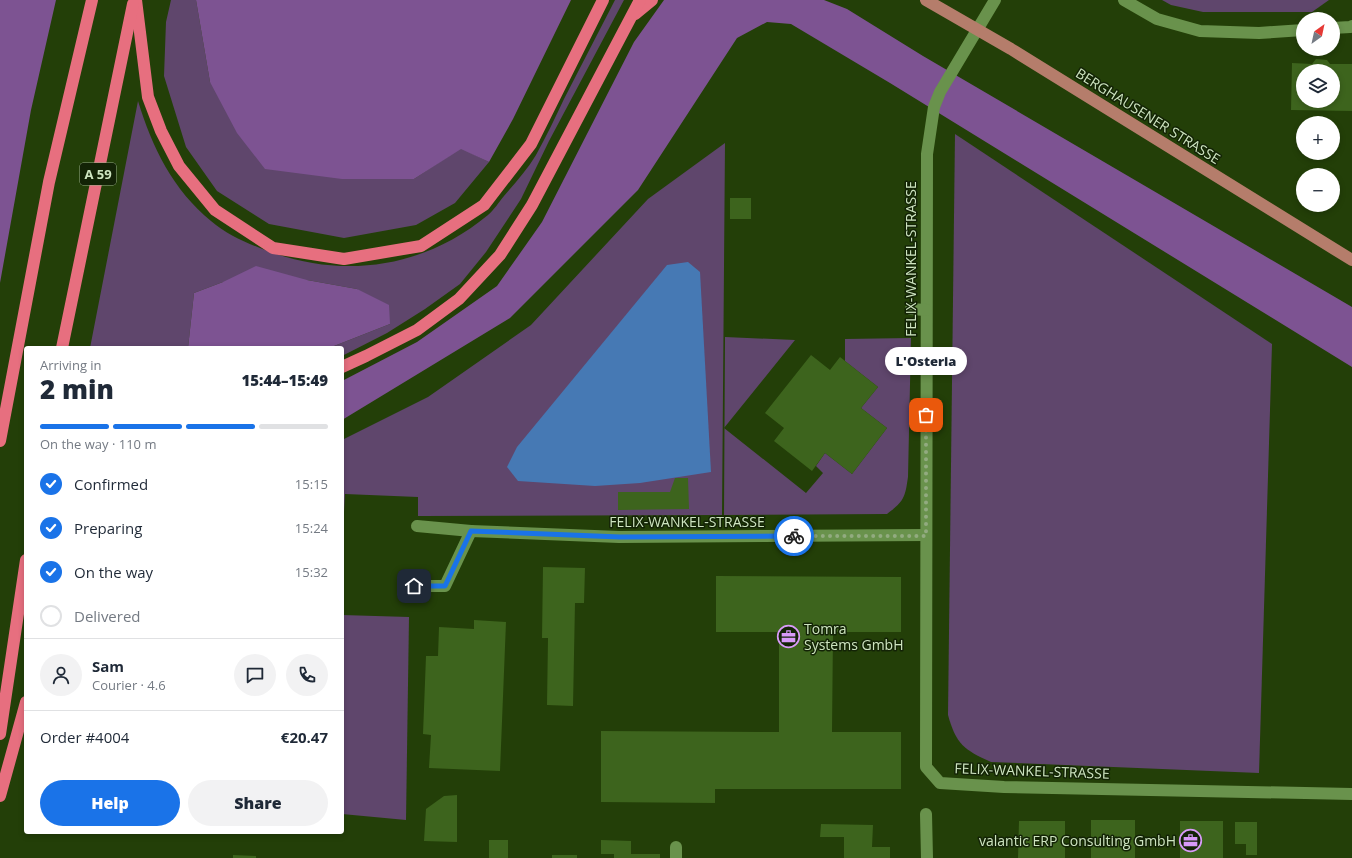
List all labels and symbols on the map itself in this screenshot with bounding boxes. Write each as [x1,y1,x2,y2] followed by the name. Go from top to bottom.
[1296,12,1340,56] north arrow
[1072,63,1224,168] street label: BERGHAUSENER STRASSE
[80,163,116,185] road number: A 59
[901,181,920,337] street label: FELIX-WANKEL-STRASSE
[885,347,967,375] callout: L'Osteria
[909,398,943,432] pin
[609,512,765,531] street label: FELIX-WANKEL-STRASSE
[774,516,814,556] courier
[397,569,431,603] pin
[804,619,904,654] place label: Tomra Systems GmbH
[776,624,802,650] office icon: Tomra Systems GmbH
[954,758,1110,783] street label: FELIX-WANKEL-STRASSE
[1178,828,1204,854] office icon: valantic ERP Consulting GmbH
[979,831,1176,850] place label: valantic ERP Consulting GmbH

